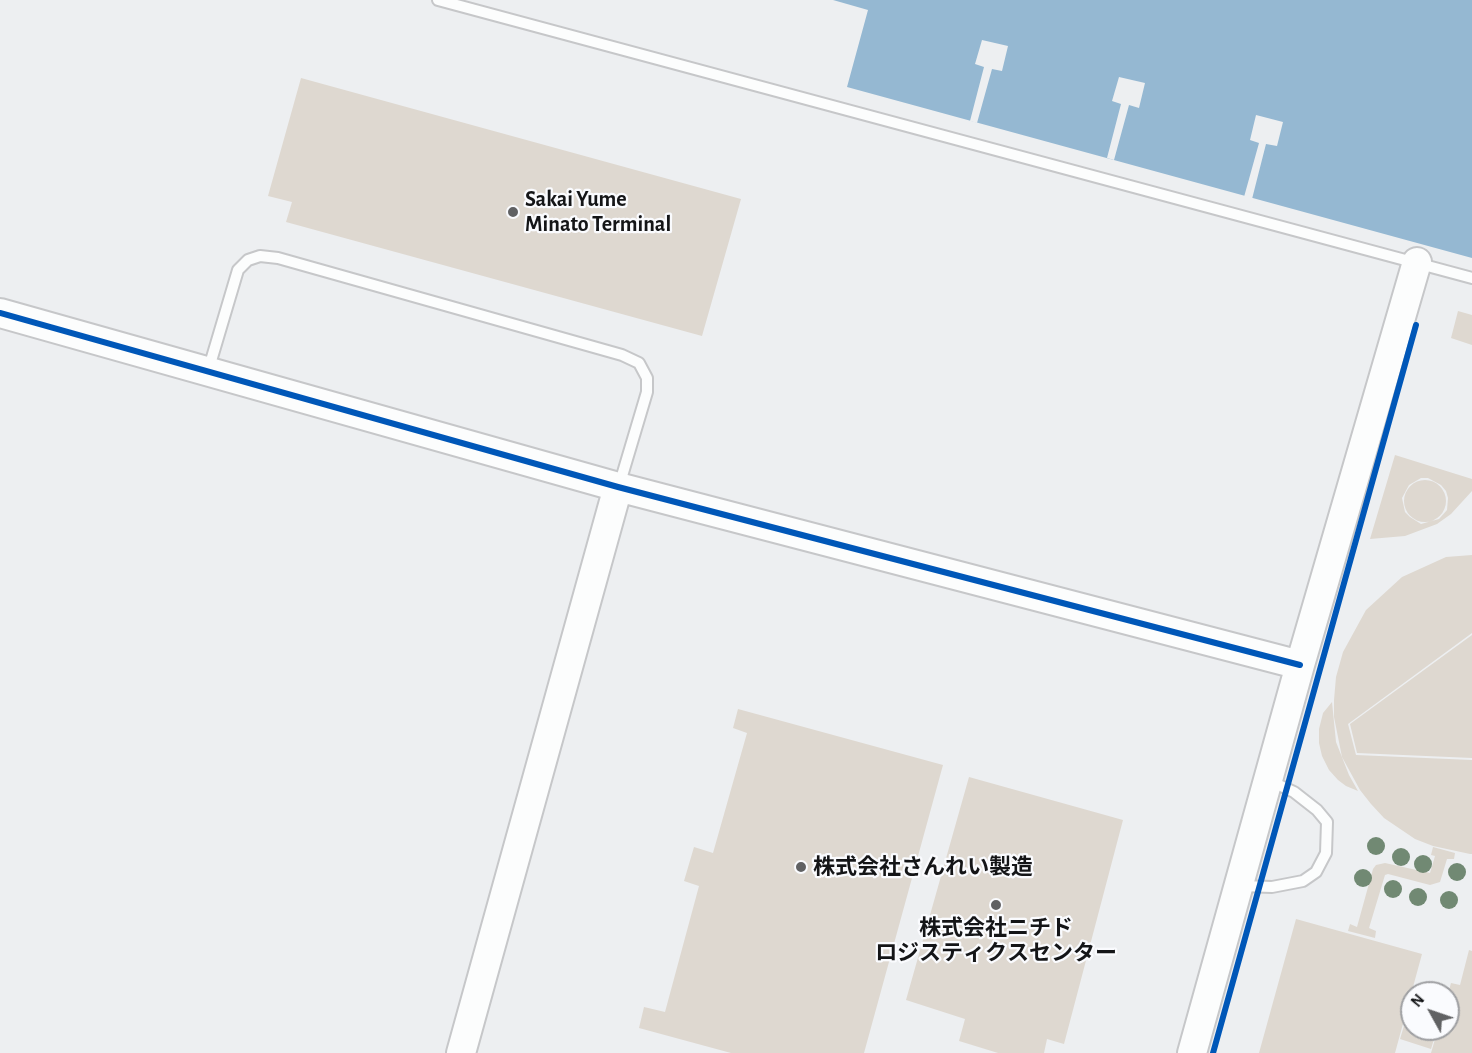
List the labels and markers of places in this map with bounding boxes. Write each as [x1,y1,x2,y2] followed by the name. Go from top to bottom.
[525,186,671,237] place label: Sakai Yume Minato Terminal
[506,205,520,219] marker: Sakai Yume Minato Terminal
[813,854,1033,880] place label: 株式会社さんれい製造
[794,860,808,874] marker: 株式会社さんれい製造
[989,898,1003,912] marker: 株式会社ニチド ロジスティクスセンター
[875,915,1117,966] place label: 株式会社ニチド ロジスティクスセンター

